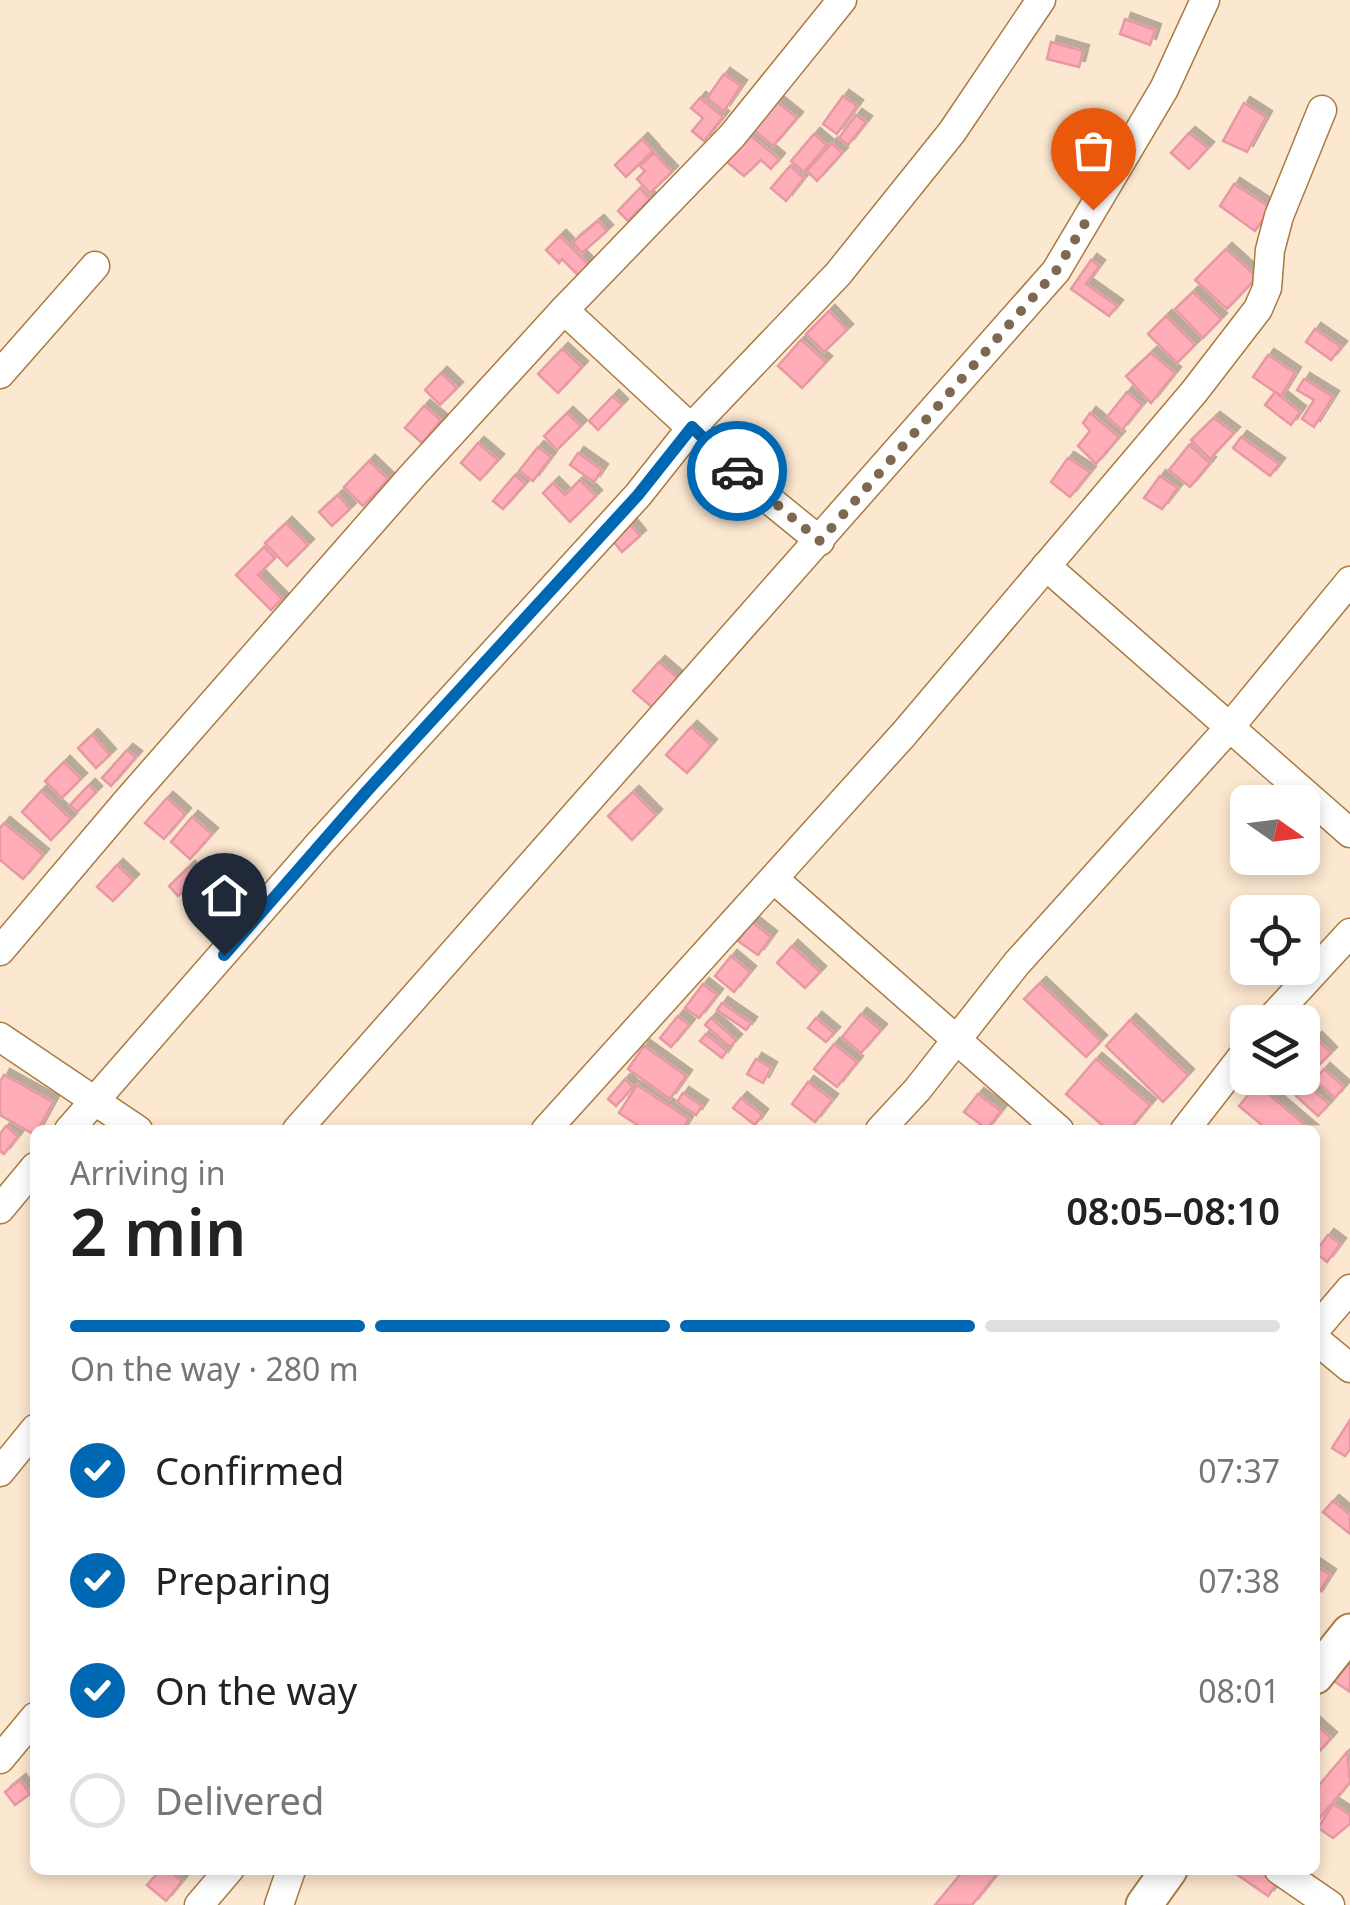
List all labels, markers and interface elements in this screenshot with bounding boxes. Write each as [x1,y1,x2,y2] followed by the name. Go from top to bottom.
[1051,108,1136,211] pin
[1066,123,1121,178] icon: bag
[687,421,787,521] courier
[710,444,765,499] icon: car
[1230,785,1320,875] north arrow
[1230,785,1320,1095] map controls
[182,853,267,956] pin
[197,868,252,923] icon: home
[1230,895,1320,985] button: locate
[1230,1005,1320,1095] button: layers
[70,1151,225,1194] text: Arriving in
[1066,1184,1280,1236] text: 08:05–08:10
[70,1187,246,1275] text: 2 min
[70,1347,359,1390] text: On the way · 280 m
[70,1443,125,1498] icon: check
[155,1444,344,1496] text: Confirmed
[1198,1449,1280,1492] text: 07:37
[70,1553,125,1608] icon: check
[155,1554,331,1606] text: Preparing
[1198,1559,1280,1602] text: 07:38
[70,1663,125,1718] icon: check
[155,1664,357,1716] text: On the way
[1198,1669,1280,1712] text: 08:01
[155,1774,324,1826] text: Delivered

